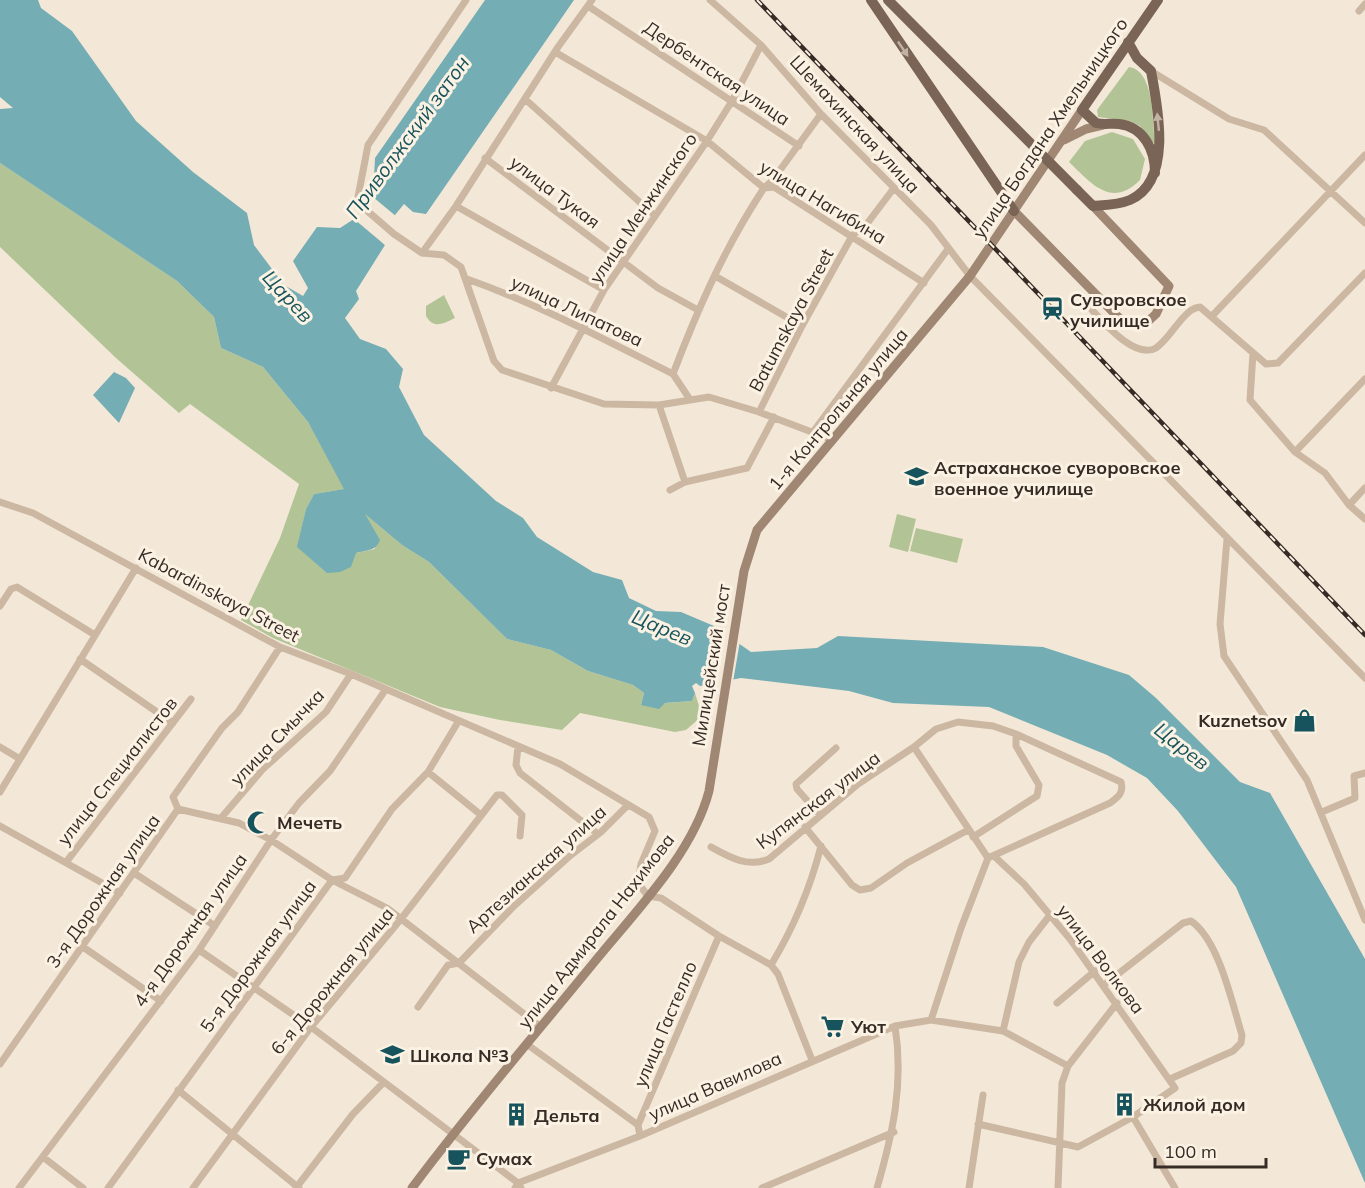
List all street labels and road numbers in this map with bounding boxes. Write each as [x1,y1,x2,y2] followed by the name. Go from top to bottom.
[967,13,1133,243] street label: улица Богдана Хмельницкого
[639,16,795,130] street label: Дербентская улица
[785,50,925,198] street label: Шемахинская улица
[584,128,702,288] street label: улица Менжинского
[505,151,605,233] street label: улица Тукая
[756,155,890,249] street label: улица Нагибина
[744,244,838,396] street label: Batumskaya Street
[507,270,647,352] street label: улица Липатова
[763,323,913,495] street label: 1-я Контрольная улица
[134,543,304,647] street label: Kabardinskaya Street
[687,581,735,748] street label: Милицейский мост
[225,684,329,790] street label: улица Смычка
[52,692,182,850] street label: улица Специалистов
[751,746,885,854] street label: Купянская улица
[461,800,611,938] street label: Артезианская улица
[41,810,165,972] street label: 3-я Дорожная улица
[513,829,679,1033] street label: улица Адмирала Нахимова
[128,849,252,1011] street label: 4-я Дорожная улица
[195,875,321,1037] street label: 5-я Дорожная улица
[1052,900,1150,1018] street label: улица Волкова
[266,903,398,1059] street label: 6-я Дорожная улица
[628,958,702,1090] street label: улица Гастелло
[645,1046,785,1126] street label: улица Вавилова

